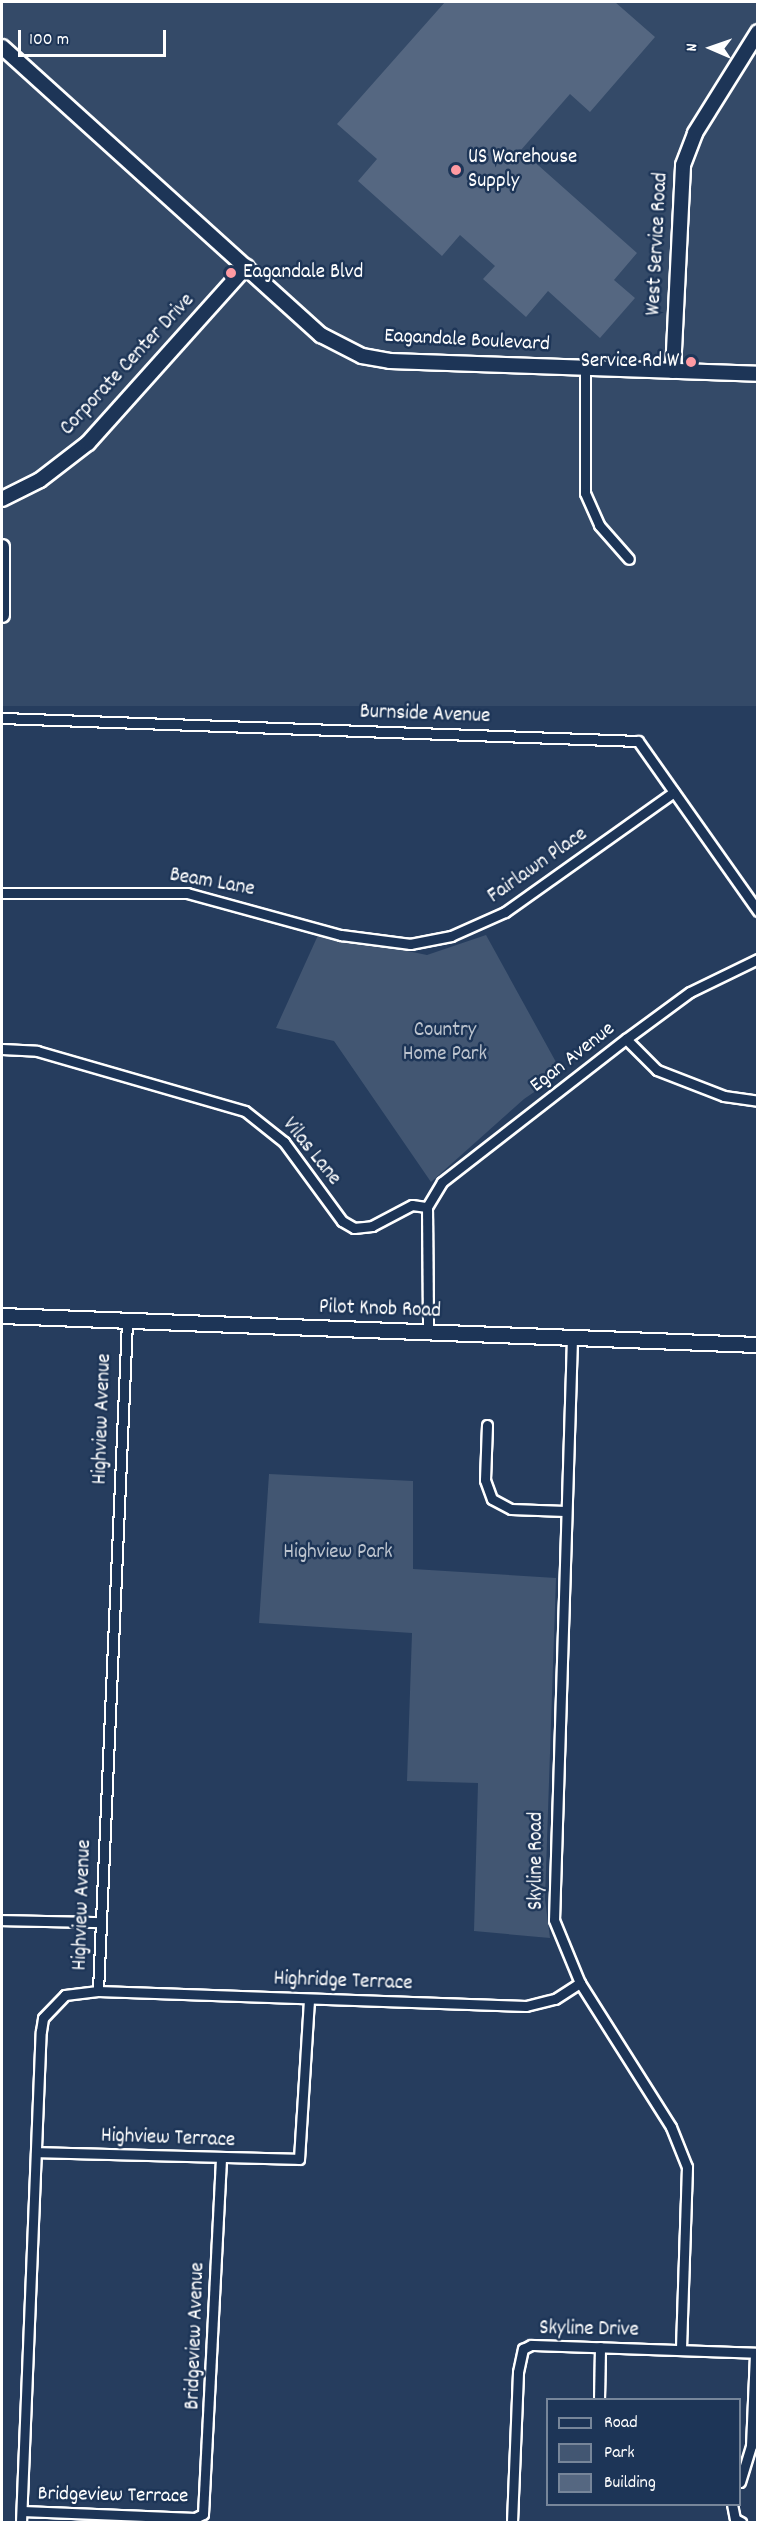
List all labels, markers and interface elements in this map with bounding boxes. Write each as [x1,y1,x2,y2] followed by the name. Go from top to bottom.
[21,18,170,56] scale bar
[681,18,741,78] north arrow
[29,28,69,53] text: 100 m
[681,43,704,52] text: N
[468,145,577,195] place label: US Warehouse Supply
[449,163,463,177] marker: US Warehouse Supply
[642,172,674,316] street label: West Service Road
[243,260,363,286] place label: Eagandale Blvd
[224,266,238,280] marker: Eagandale Blvd
[56,289,200,441] street label: Corporate Center Drive
[384,324,550,358] street label: Eagandale Boulevard
[581,349,679,375] place label: Service Rd W
[684,355,698,369] marker: Service Rd W
[359,700,491,730] street label: Burnside Avenue
[483,822,593,910] street label: Fairlawn Place
[168,863,256,903] street label: Beam Lane
[526,1017,620,1099] street label: Egan Avenue
[403,1018,487,1068] park label: Country Home Park
[276,1113,346,1191] street label: Vilas Lane
[318,1295,442,1325] street label: Pilot Knob Road
[88,1353,118,1485] street label: Highview Avenue
[283,1540,393,1566] park label: Highview Park
[524,1812,550,1910] street label: Skyline Road
[68,1839,98,1971] street label: Highview Avenue
[273,1967,413,1997] street label: Highridge Terrace
[100,2124,236,2154] street label: Highview Terrace
[181,2262,211,2410] street label: Bridgeview Avenue
[539,2317,639,2343] street label: Skyline Drive
[546,2398,741,2506] legend
[604,2411,638,2436] text: Road
[604,2441,635,2466] text: Park
[604,2471,656,2496] text: Building
[37,2482,189,2510] street label: Bridgeview Terrace

